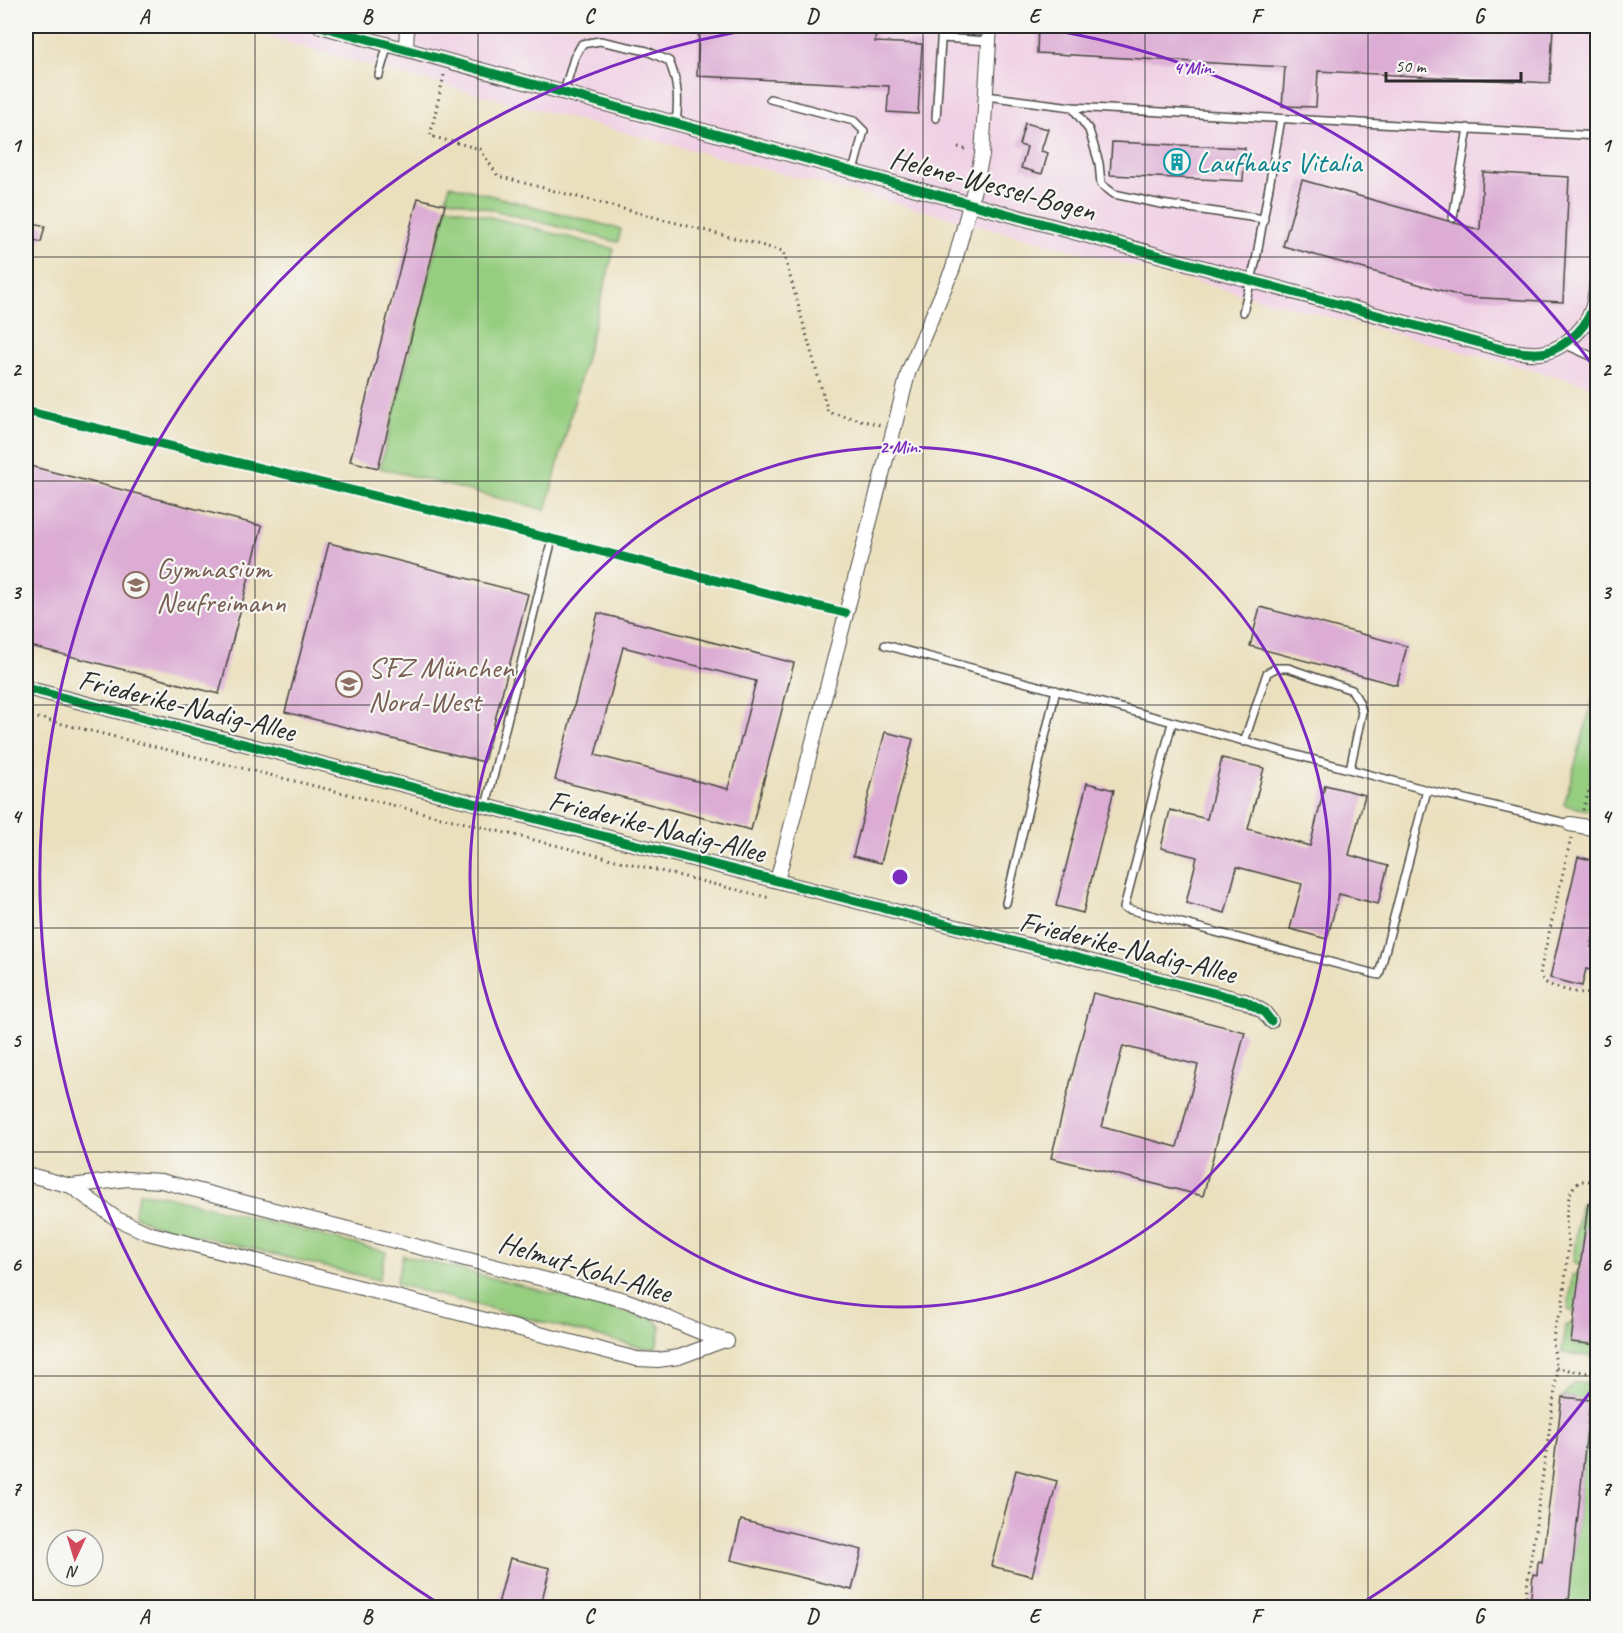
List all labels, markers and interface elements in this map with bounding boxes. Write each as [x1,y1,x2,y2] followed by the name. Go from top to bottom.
[139,4,151,29] text: A
[362,4,374,29] text: B
[584,4,596,29] text: C
[806,4,820,29] text: D
[1029,4,1043,29] text: E
[1251,4,1265,29] text: F
[1474,4,1487,29] text: G
[1386,45,1521,83] scale bar
[1395,55,1428,77] text: 50 m
[1173,57,1215,79] text: 4 Min.
[12,133,23,158] text: 1
[1602,133,1613,158] text: 1
[886,138,1101,230] street label: Helene-Wessel-Bogen
[1196,143,1363,181] place label: Laufhaus Vitalia
[1162,147,1192,177] building icon: Laufhaus Vitalia
[12,357,23,382] text: 2
[1602,357,1613,382] text: 2
[879,436,921,458] text: 2 Min.
[156,549,286,621] place label: Gymnasium Neufreimann
[121,570,151,600] school or university icon: Gymnasium Neufreimann
[12,580,23,605] text: 3
[1602,580,1613,605] text: 3
[368,648,515,720] place label: SFZ München Nord-West
[75,660,301,751] street label: Friederike-Nadig-Allee
[334,669,364,699] school or university icon: SFZ München Nord-West
[545,781,771,872] street label: Friederike-Nadig-Allee
[12,804,24,829] text: 4
[1602,804,1614,829] text: 4
[890,867,910,887] centre of rings
[1016,902,1242,993] street label: Friederike-Nadig-Allee
[12,1028,23,1053] text: 5
[1602,1028,1613,1053] text: 5
[494,1223,678,1312] street label: Helmut-Kohl-Allee
[11,1252,22,1277] text: 6
[1601,1252,1612,1277] text: 6
[12,1476,23,1501] text: 7
[1602,1476,1613,1501] text: 7
[45,1528,105,1588] north arrow
[65,1561,80,1582] text: N
[139,1604,151,1629] text: A
[362,1604,374,1629] text: B
[584,1604,596,1629] text: C
[806,1604,820,1629] text: D
[1029,1604,1043,1629] text: E
[1251,1604,1265,1629] text: F
[1474,1604,1487,1629] text: G

